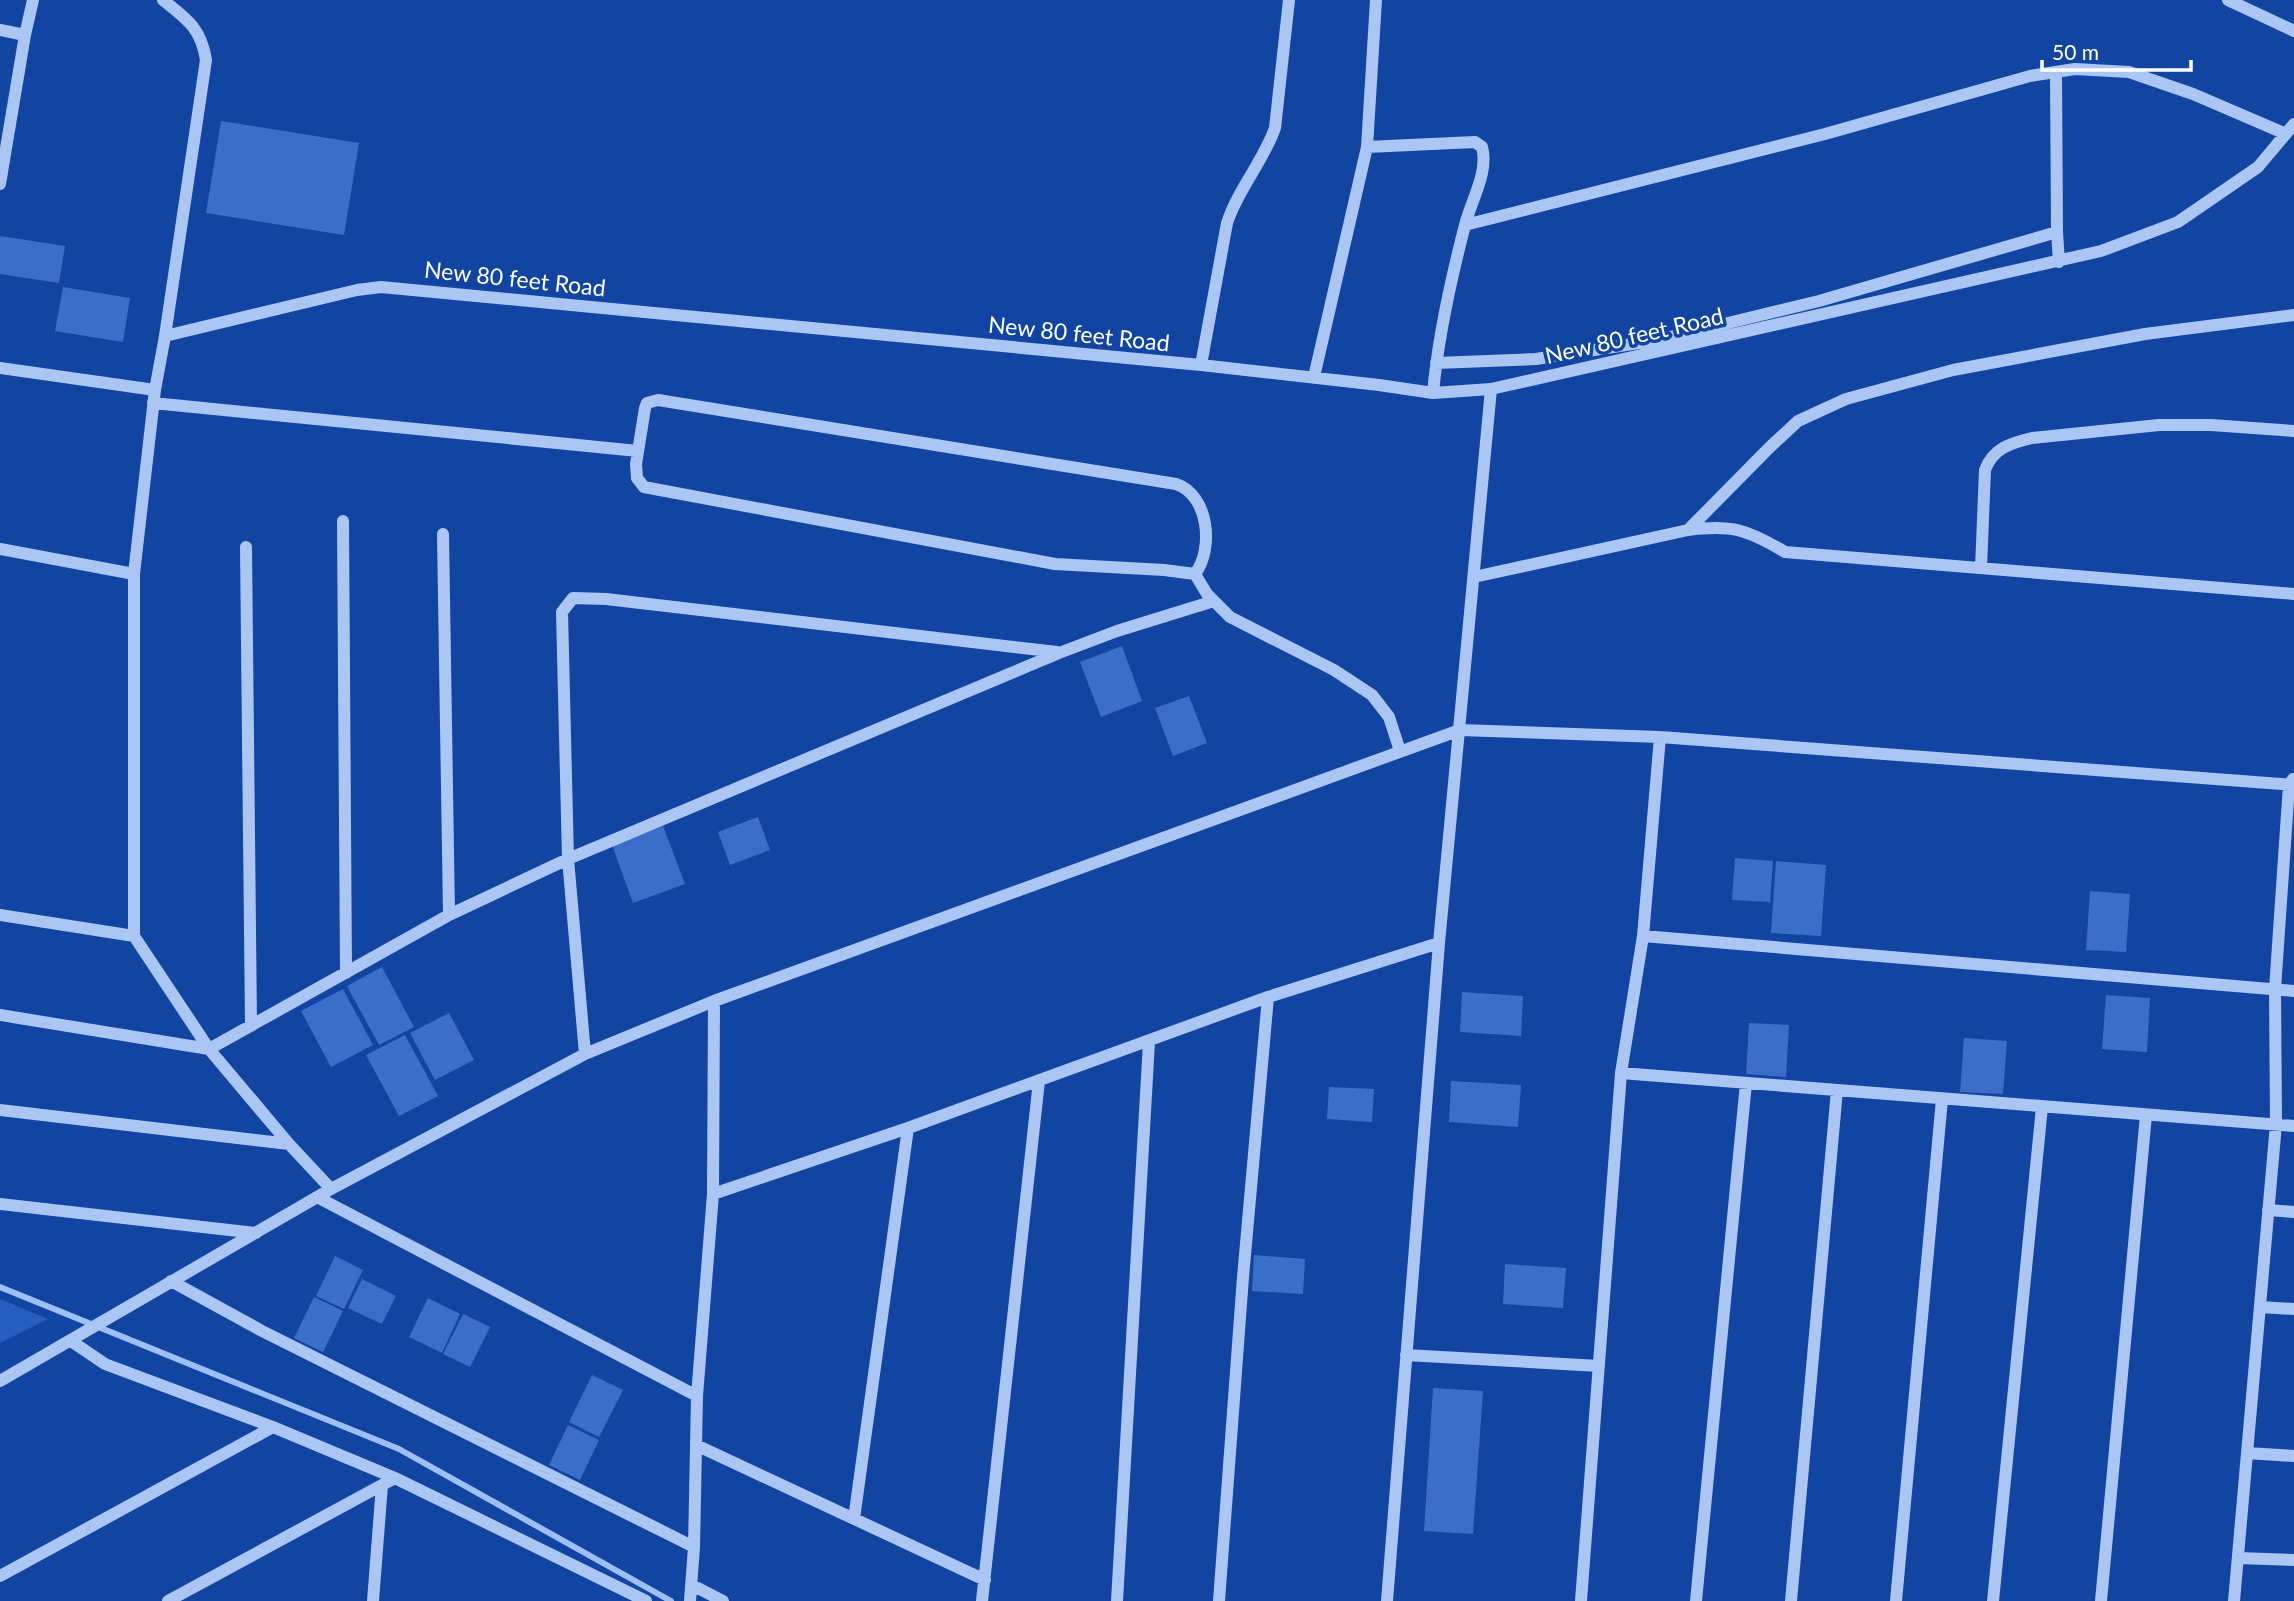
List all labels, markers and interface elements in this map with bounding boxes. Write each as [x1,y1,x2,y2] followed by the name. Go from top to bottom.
[2042,28,2191,72] scale bar
[2052,39,2099,64] text: 50 m
[423,255,607,301] street label: New 80 feet Road
[1542,301,1726,369] street label: New 80 feet Road
[987,310,1171,356] street label: New 80 feet Road

